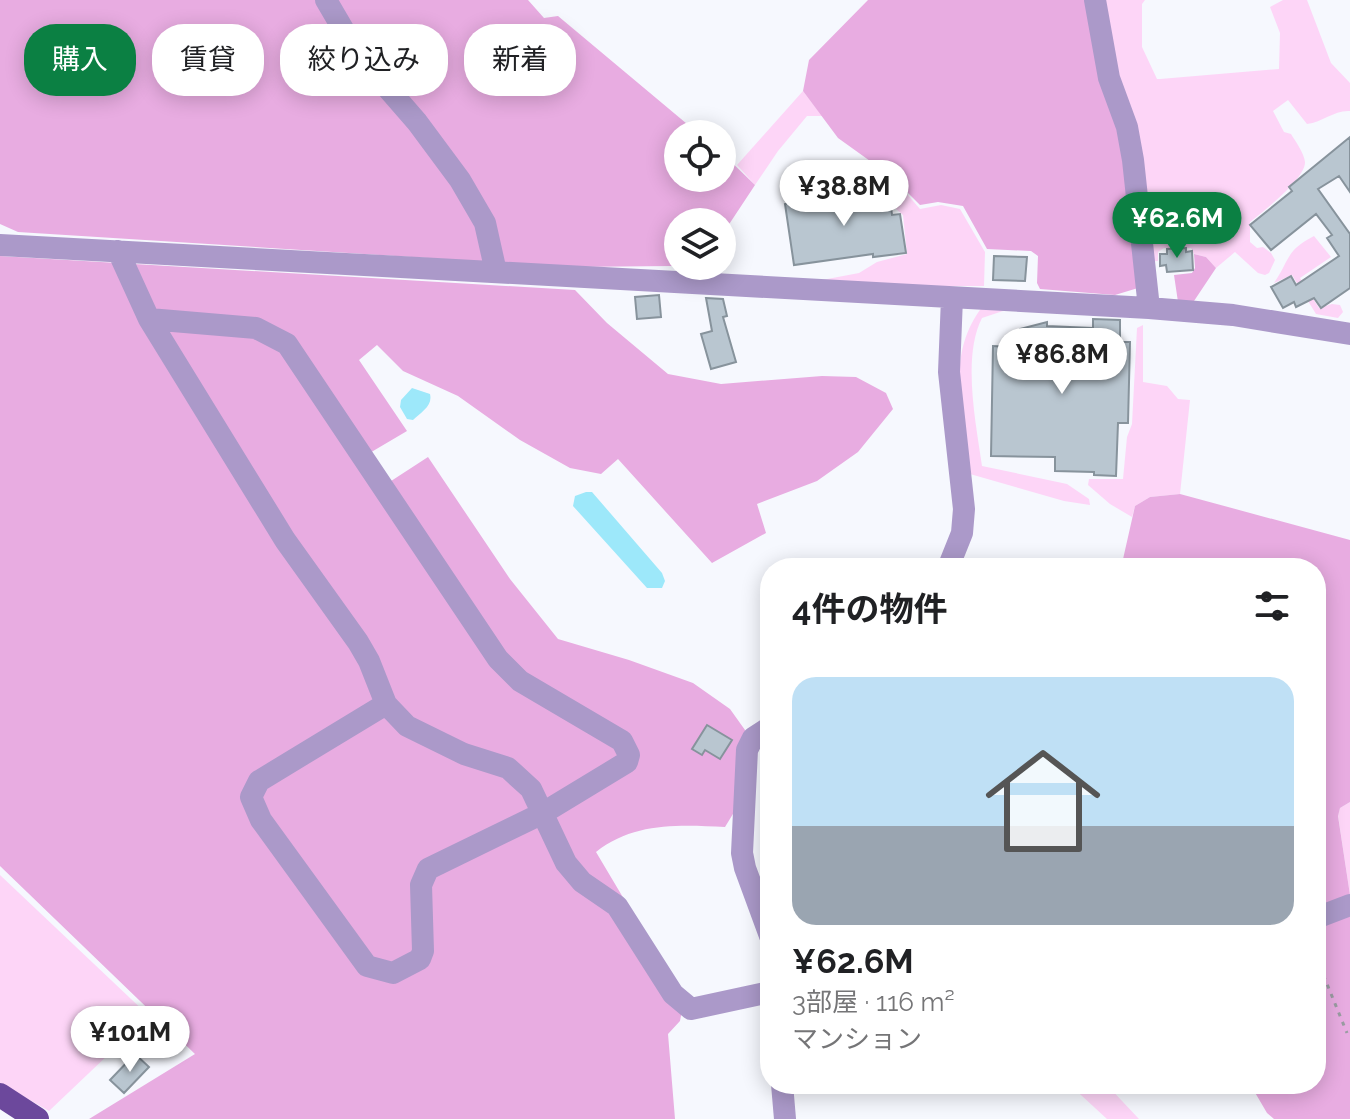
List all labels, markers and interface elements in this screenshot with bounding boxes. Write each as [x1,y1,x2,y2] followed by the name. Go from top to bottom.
[24,24,136,96] chip: 購入
[152,24,264,96] chip: 賃貸
[280,24,448,96] chip: 絞り込み
[464,24,576,96] chip: 新着
[664,120,736,280] map controls
[664,120,736,192] button: locate
[779,160,909,228] pin: ¥38.8M
[798,171,890,201] text: ¥38.8M
[1112,192,1242,260] pin: ¥62.6M
[1130,203,1224,233] text: ¥62.6M
[664,208,736,280] button: layers
[997,328,1127,396] pin: ¥86.8M
[1015,339,1109,369] text: ¥86.8M
[1250,584,1294,628] icon: filters
[792,589,947,629] text: 4件の物件
[971,729,1115,873] icon: home
[792,941,914,981] text: ¥62.6M
[792,987,955,1017] text: 3部屋 · 116 m²
[74,1006,186,1074] pin: ¥101M
[89,1017,171,1047] text: ¥101M
[792,1024,922,1054] text: マンション

